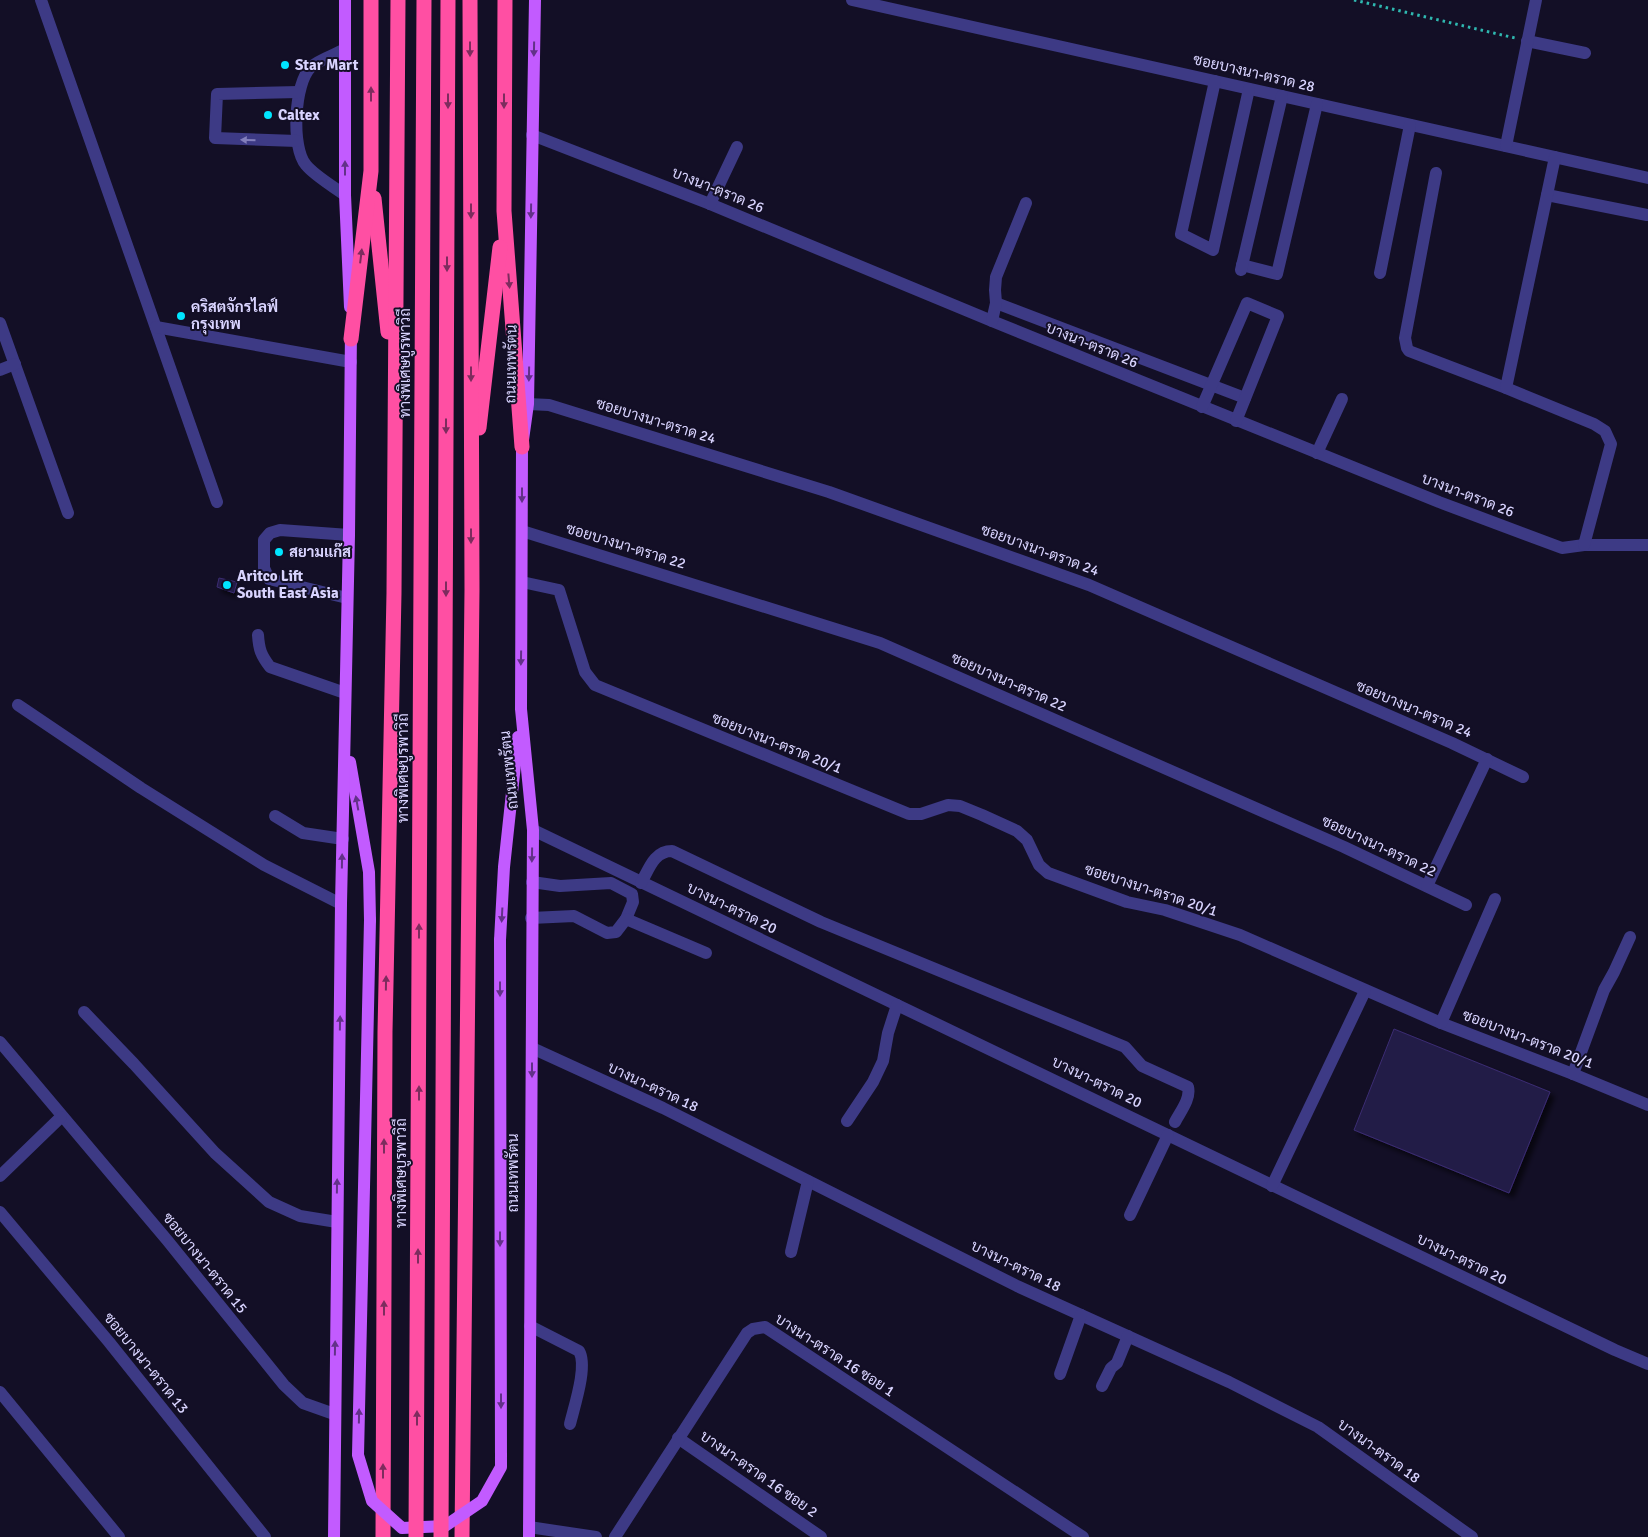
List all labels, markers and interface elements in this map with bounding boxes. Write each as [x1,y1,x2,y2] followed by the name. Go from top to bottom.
[466,41,474,57] one-way arrow
[529,41,537,57] one-way arrow
[1191,50,1317,96] street label: ซอยบางนา-ตราด 28
[295,56,359,74] place label: Star Mart
[279,59,291,71] marker: Star Mart
[367,86,375,102] one-way arrow
[444,93,452,109] one-way arrow
[500,93,508,109] one-way arrow
[278,106,320,124] place label: Caltex
[262,109,274,121] marker: Caltex
[240,135,256,143] one-way arrow
[341,160,349,176] one-way arrow
[669,163,767,217] street label: บางนา-ตราด 26
[467,203,475,219] one-way arrow
[527,203,535,219] one-way arrow
[357,248,365,264] one-way arrow
[443,256,451,272] one-way arrow
[505,273,513,289] one-way arrow
[191,297,278,335] place label: คริสตจักรไลฟ์ กรุงเทพ
[395,308,415,418] street label: ทางพิเศษบูรพาวิถี
[175,310,187,322] marker: คริสตจักรไลฟ์ กรุงเทพ
[1043,318,1141,372] street label: บางนา-ตราด 26
[501,324,521,404] street label: ถนนเทพรัตน
[467,366,475,382] one-way arrow
[524,366,532,382] one-way arrow
[594,394,718,448] street label: ซอยบางนา-ตราด 24
[442,418,450,434] one-way arrow
[1419,469,1517,521] street label: บางนา-ตราด 26
[518,488,526,504] one-way arrow
[564,519,688,573] street label: ซอยบางนา-ตราด 22
[978,520,1102,580] street label: ซอยบางนา-ตราด 24
[468,528,476,544] one-way arrow
[289,542,351,561] place label: สยามแก๊ส
[273,546,285,558] marker: สยามแก๊ส
[237,567,339,602] place label: Aritco Lift South East Asia
[221,579,233,591] marker: Aritco Lift South East Asia
[442,581,450,597] one-way arrow
[948,648,1070,716] street label: ซอยบางนา-ตราด 22
[517,650,525,666] one-way arrow
[1353,676,1475,742] street label: ซอยบางนา-ตราด 24
[709,709,845,777] street label: ซอยบางนา-ตราด 20/1
[393,713,413,823] street label: ทางพิเศษบูรพาวิถี
[496,730,522,810] street label: ถนนเทพรัตน
[352,794,360,810] one-way arrow
[1319,812,1439,880] street label: ซอยบางนา-ตราด 22
[528,847,536,863] one-way arrow
[338,853,346,869] one-way arrow
[1082,860,1220,920] street label: ซอยบางนา-ตราด 20/1
[684,878,780,938] street label: บางนา-ตราด 20
[497,907,505,923] one-way arrow
[415,923,423,939] one-way arrow
[382,975,390,991] one-way arrow
[496,981,504,997] one-way arrow
[1460,1006,1596,1072] street label: ซอยบางนา-ตราด 20/1
[336,1015,344,1031] one-way arrow
[1049,1052,1145,1112] street label: บางนา-ตราด 20
[605,1058,701,1116] street label: บางนา-ตราด 18
[527,1062,535,1078] one-way arrow
[415,1085,423,1101] one-way arrow
[391,1118,411,1228] street label: ทางพิเศษบูรพาวิถี
[504,1133,522,1213] street label: ถนนเทพรัตน
[380,1138,388,1154] one-way arrow
[334,1178,342,1194] one-way arrow
[159,1209,251,1317] street label: ซอยบางนา-ตราด 15
[1414,1229,1510,1289] street label: บางนา-ตราด 20
[496,1231,504,1247] one-way arrow
[968,1236,1064,1296] street label: บางนา-ตราด 18
[414,1248,422,1264] one-way arrow
[380,1300,388,1316] one-way arrow
[100,1309,192,1417] street label: ซอยบางนา-ตราด 13
[772,1310,898,1400] street label: บางนา-ตราด 16 ซอย 1
[331,1340,339,1356] one-way arrow
[497,1393,505,1409] one-way arrow
[355,1408,363,1424] one-way arrow
[413,1410,421,1426] one-way arrow
[1334,1415,1424,1487] street label: บางนา-ตราด 18
[697,1427,821,1521] street label: บางนา-ตราด 16 ซอย 2
[379,1463,387,1479] one-way arrow

